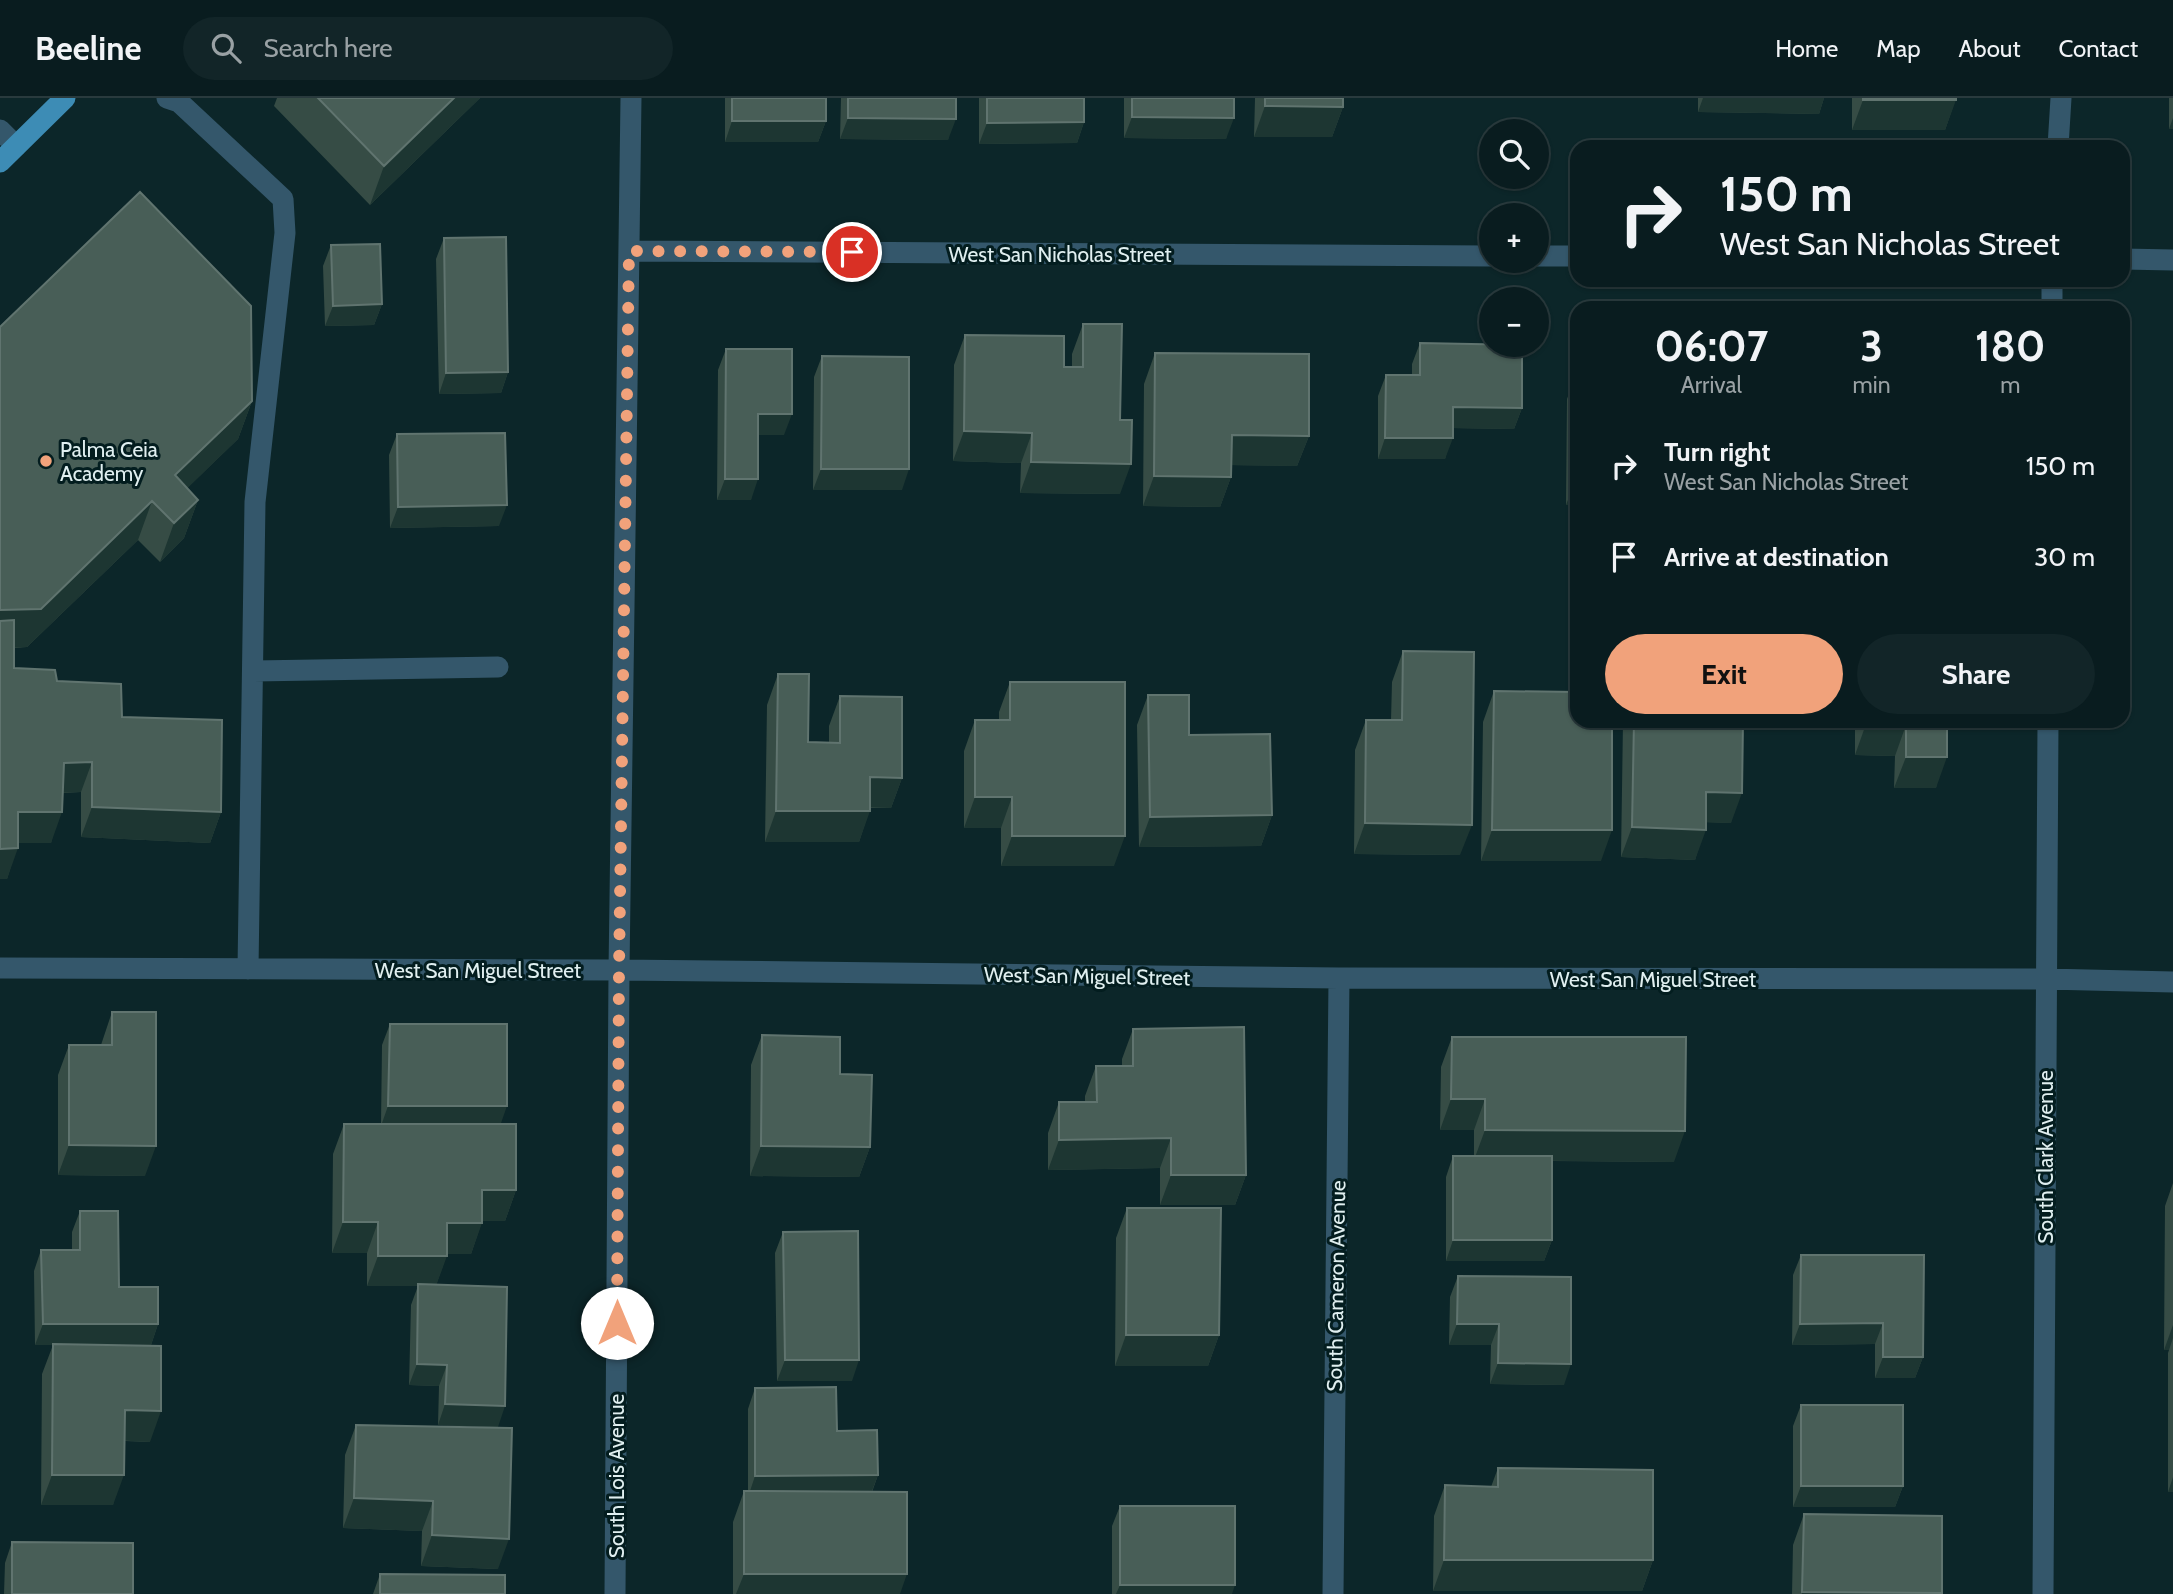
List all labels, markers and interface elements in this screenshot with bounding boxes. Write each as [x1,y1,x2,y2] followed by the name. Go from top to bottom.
[183,17,673,80] search box
[35,28,141,68] text: Beeline
[207,29,245,67] icon: search
[263,32,393,64] text: Search here
[1775,34,1838,63] text: Home
[1876,34,1921,63] text: Map
[1959,34,2021,63] text: About
[2059,34,2138,63] text: Contact
[1479,119,1549,357] map controls
[1479,119,1549,189] button: search
[1720,164,1853,223] text: 150 m
[1605,168,1696,259] icon: right
[1479,203,1549,273] button: +
[822,222,882,282] pin
[1720,224,2060,263] text: West San Nicholas Street
[833,233,871,271] icon: arrive
[948,242,1172,267] street label: West San Nicholas Street
[1479,287,1549,357] button: −
[1654,320,1768,372] text: 06:07
[1860,320,1883,372] text: 3
[1975,320,2046,372] text: 180
[1681,371,1742,399] text: Arrival
[1853,371,1891,399] text: min
[2000,371,2020,399] text: m
[1664,436,1770,468] text: Turn right
[60,437,158,486] place label: Palma Ceia Academy
[1605,447,1643,485] icon: right
[2026,450,2095,482] text: 150 m
[38,453,54,469] marker: Palma Ceia Academy
[1664,468,1908,496] text: West San Nicholas Street
[1605,538,1643,576] icon: arrive
[1664,541,1889,573] text: Arrive at destination
[2034,541,2095,573] text: 30 m
[1605,634,1843,714] button: Exit
[1857,634,2095,714] button: Share
[375,958,581,983] street label: West San Miguel Street
[984,962,1190,990] street label: West San Miguel Street
[1550,967,1756,992] street label: West San Miguel Street
[2033,1070,2058,1244] street label: South Clark Avenue
[1322,1180,1350,1392] street label: South Cameron Avenue
[580,1286,654,1360] position arrow
[604,1394,629,1558] street label: South Lois Avenue

